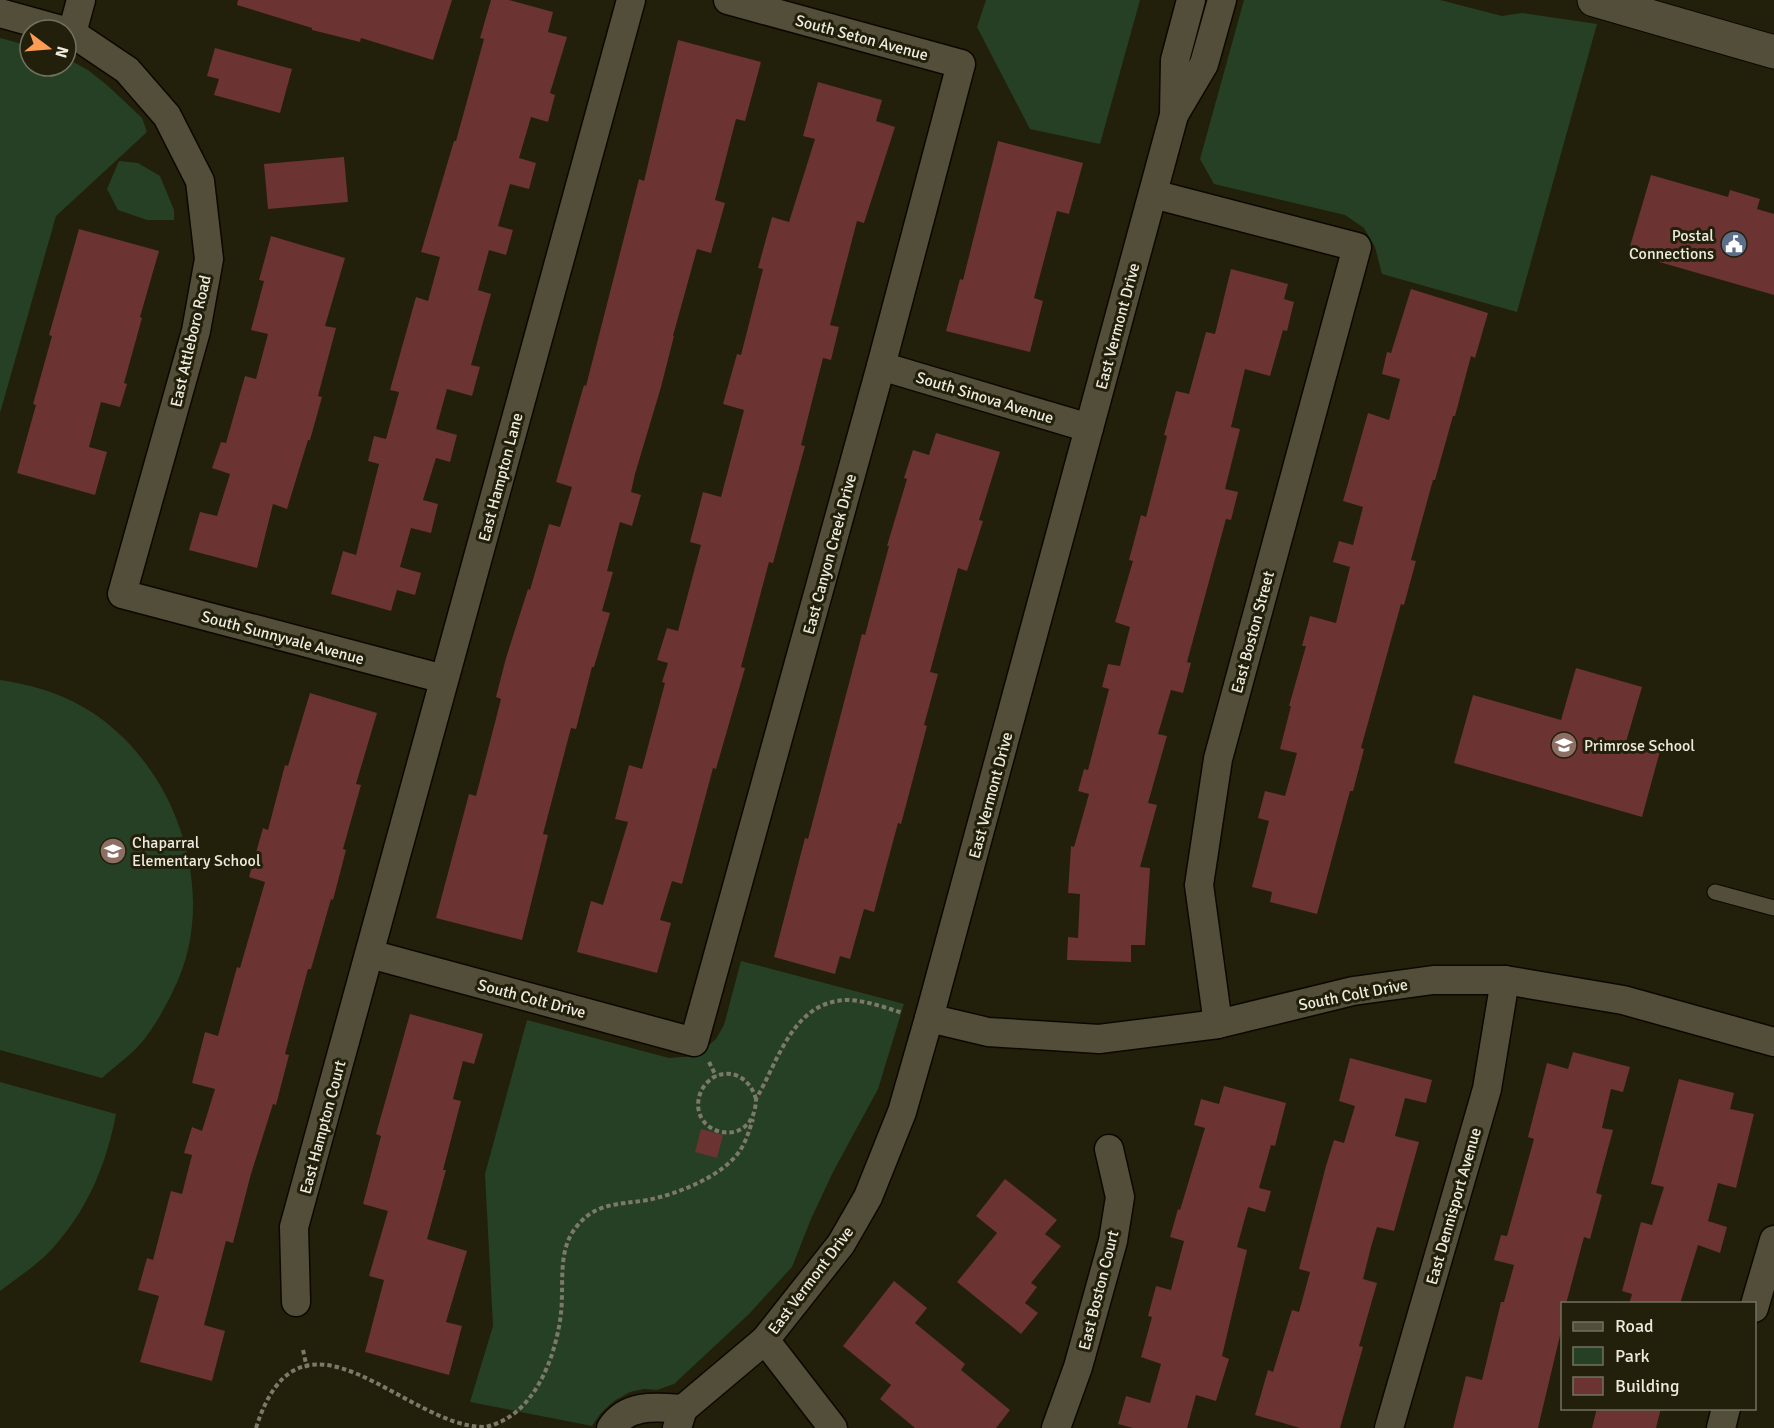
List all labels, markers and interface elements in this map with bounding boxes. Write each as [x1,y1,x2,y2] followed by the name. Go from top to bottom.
[793,11,930,65] street label: South Seton Avenue
[18,18,78,78] north arrow
[50,44,73,60] text: N
[1629,226,1714,264] place label: Postal Connections
[1719,229,1749,259] public building icon: Postal Connections
[1091,261,1144,392] street label: East Vermont Drive
[166,273,216,409] street label: East Attleboro Road
[913,368,1056,428] street label: South Sinova Avenue
[474,411,528,544] street label: East Hampton Lane
[799,472,861,637] street label: East Canyon Creek Drive
[1227,568,1279,696] street label: East Boston Street
[199,607,366,669] street label: South Sunnyvale Avenue
[964,730,1017,861] street label: East Vermont Drive
[1549,730,1579,760] school or university icon: Primrose School
[1584,736,1695,756] place label: Primrose School
[132,833,261,871] place label: Chaparral Elementary School
[98,836,128,866] school or university icon: Chaparral Elementary School
[476,975,588,1023] street label: South Colt Drive
[1297,975,1410,1015] street label: South Colt Drive
[295,1058,351,1196] street label: East Hampton Court
[1422,1125,1486,1287] street label: East Dennisport Avenue
[764,1223,858,1339] street label: East Vermont Drive
[1074,1228,1124,1352] street label: East Boston Court
[1561,1302,1756,1410] legend
[1615,1315,1654,1337] text: Road
[1615,1345,1650,1367] text: Park
[1615,1375,1679,1397] text: Building

